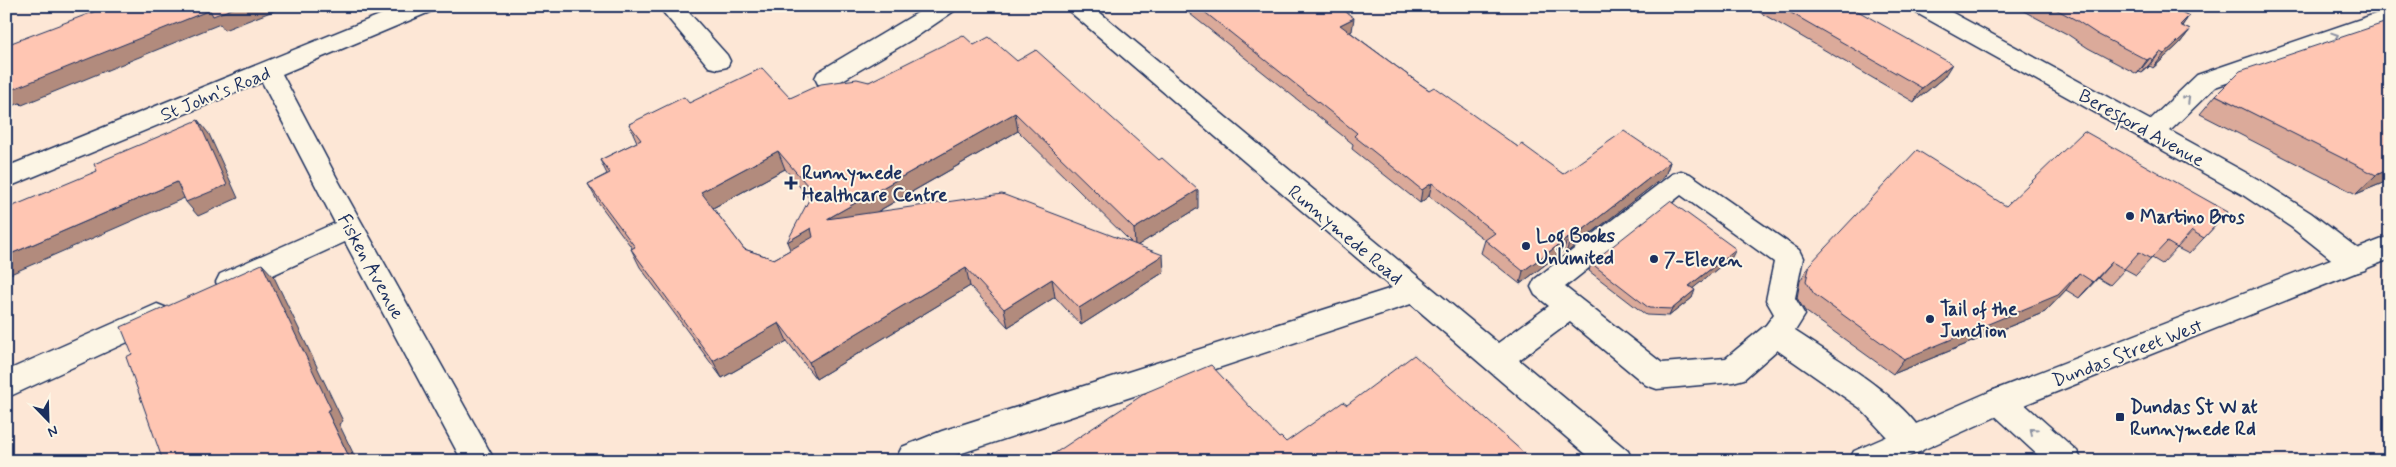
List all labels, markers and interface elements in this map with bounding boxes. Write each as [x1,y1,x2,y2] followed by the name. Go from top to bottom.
[2330,32,2339,42] one-way arrow
[157,61,274,128] street label: St John's Road
[2073,83,2209,176] street label: Beresford Avenue
[2182,96,2191,105] one-way arrow
[802,161,948,208] place label: Runnymede Healthcare Centre
[784,176,798,190] marker: Runnymede Healthcare Centre
[1282,180,1408,291] street label: Runnymede Road
[2140,205,2245,230] place label: Martino Bros
[331,209,410,324] street label: Fisken Avenue
[2124,210,2136,222] marker: Martino Bros
[1536,224,1616,271] place label: Log Books Unlimited
[1520,240,1532,252] marker: Log Books Unlimited
[1664,248,1742,273] place label: 7-Eleven
[1648,253,1660,265] marker: 7-Eleven
[1940,297,2018,344] place label: Tail of the Junction
[1924,313,1936,325] marker: Tail of the Junction
[2049,313,2206,394] street label: Dundas Street West
[22,394,72,444] north arrow
[2130,395,2258,443] place label: Dundas St W at Runnymede Rd
[2114,411,2126,423] marker: Dundas St W at Runnymede Rd
[45,421,60,441] text: N
[2030,428,2039,437] one-way arrow

